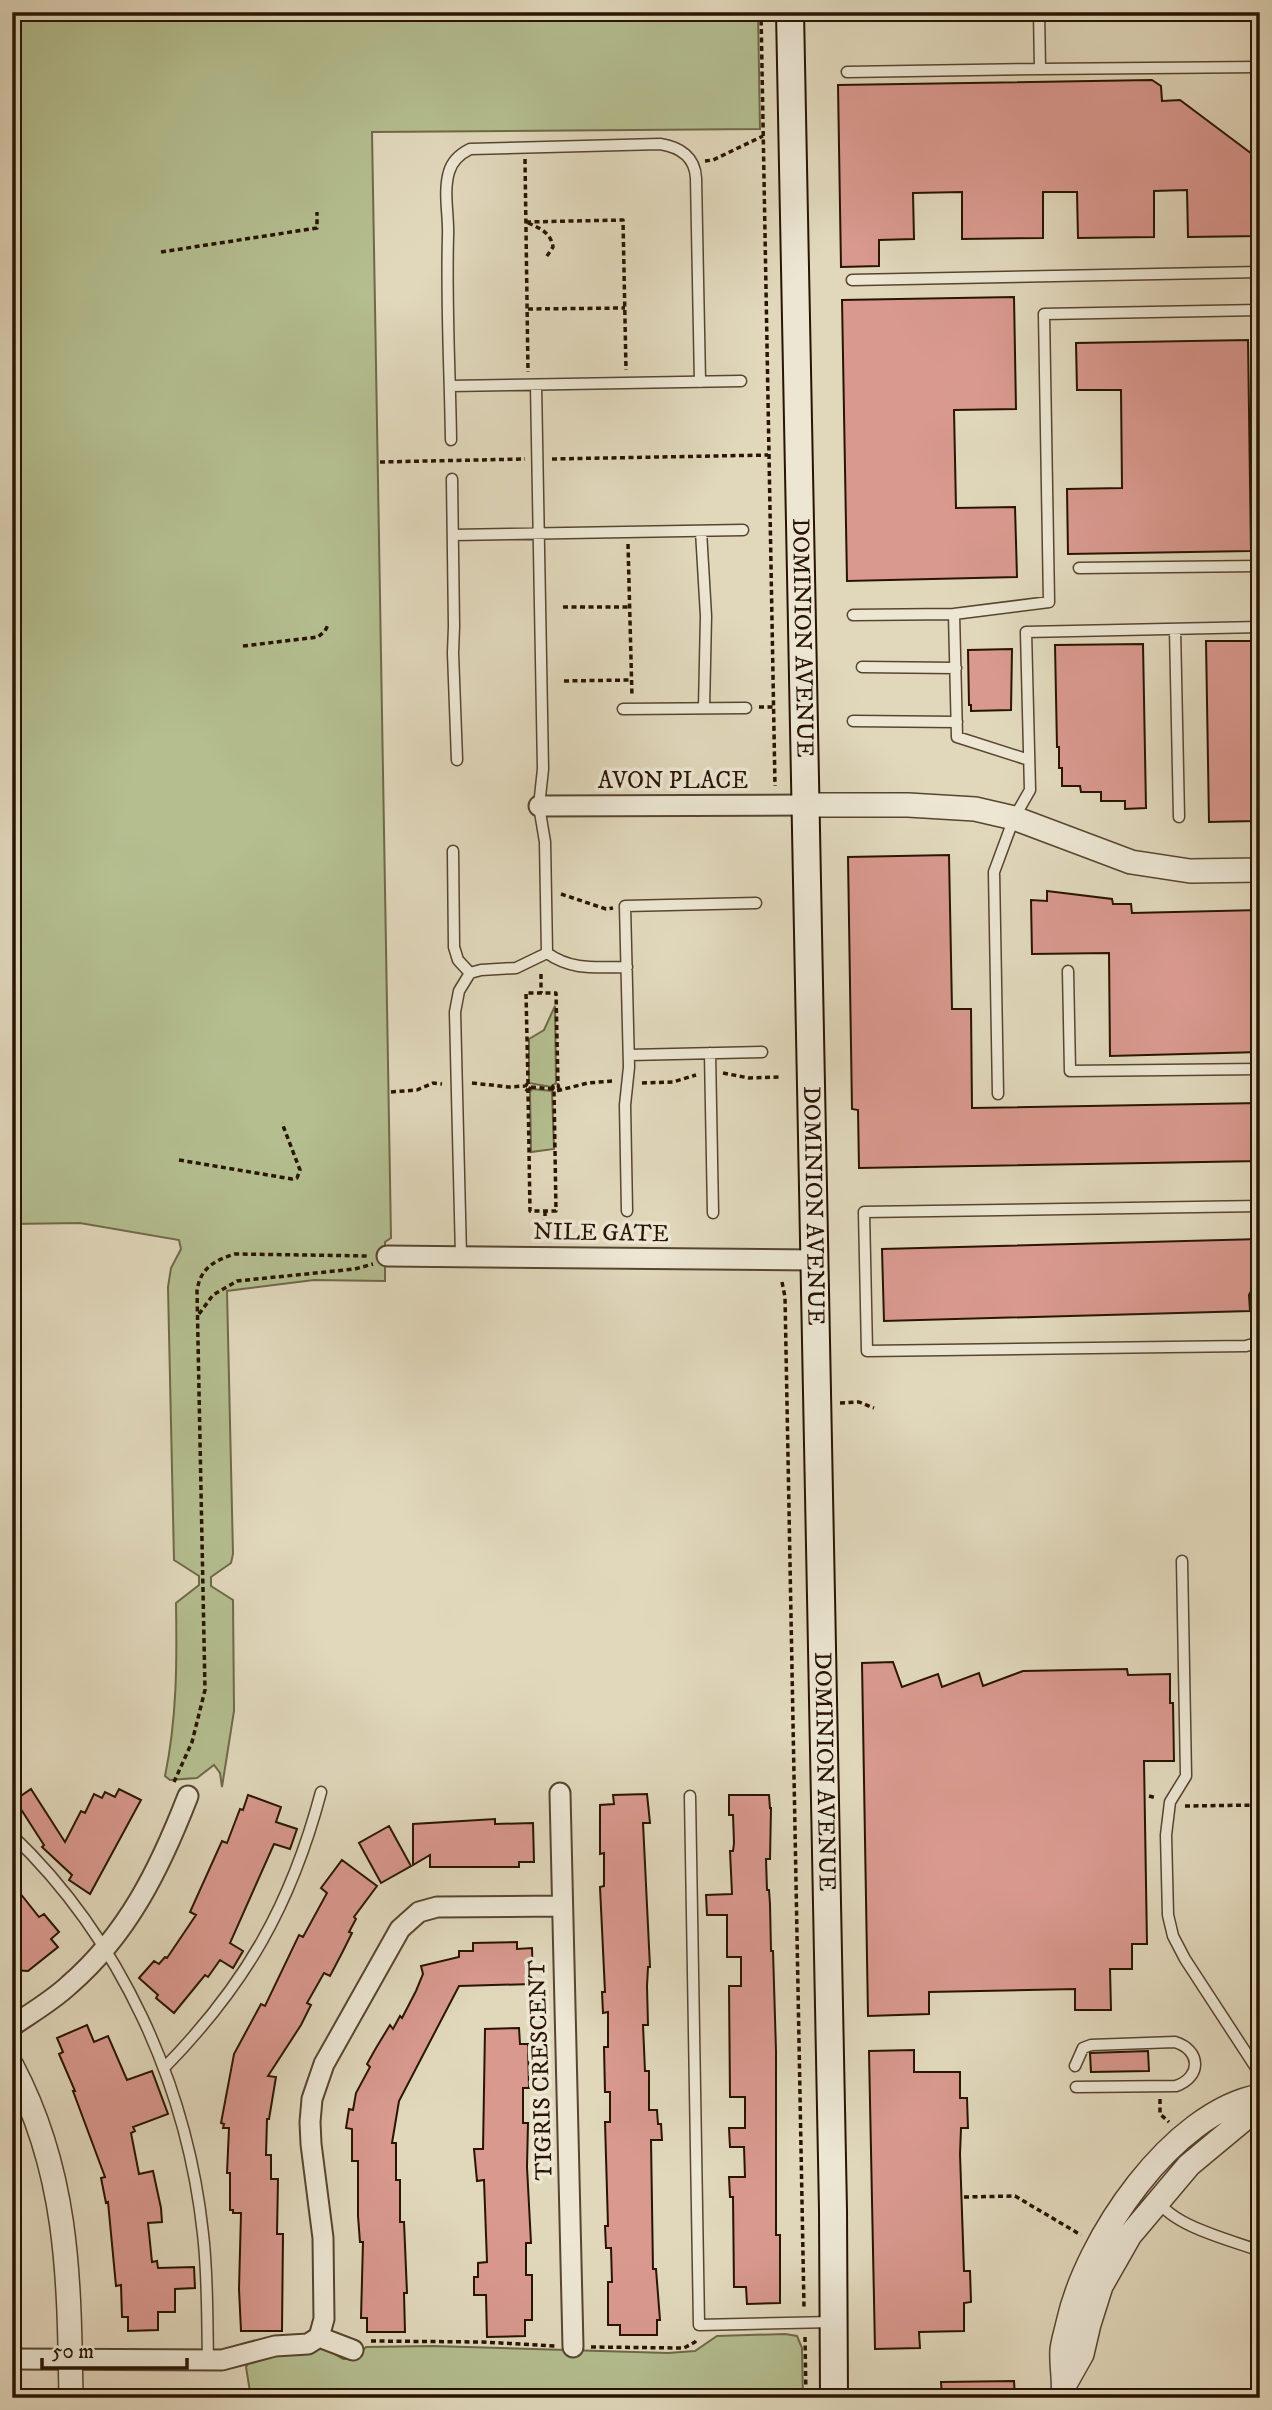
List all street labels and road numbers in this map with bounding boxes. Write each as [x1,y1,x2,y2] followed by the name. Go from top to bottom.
[785,518,820,758] street label: DOMINION AVENUE
[598,766,748,796] street label: AVON PLACE
[796,1086,831,1326] street label: DOMINION AVENUE
[533,1217,669,1249] street label: NILE GATE
[807,1652,842,1892] street label: DOMINION AVENUE
[522,1959,560,2181] street label: TIGRIS CRESCENT

